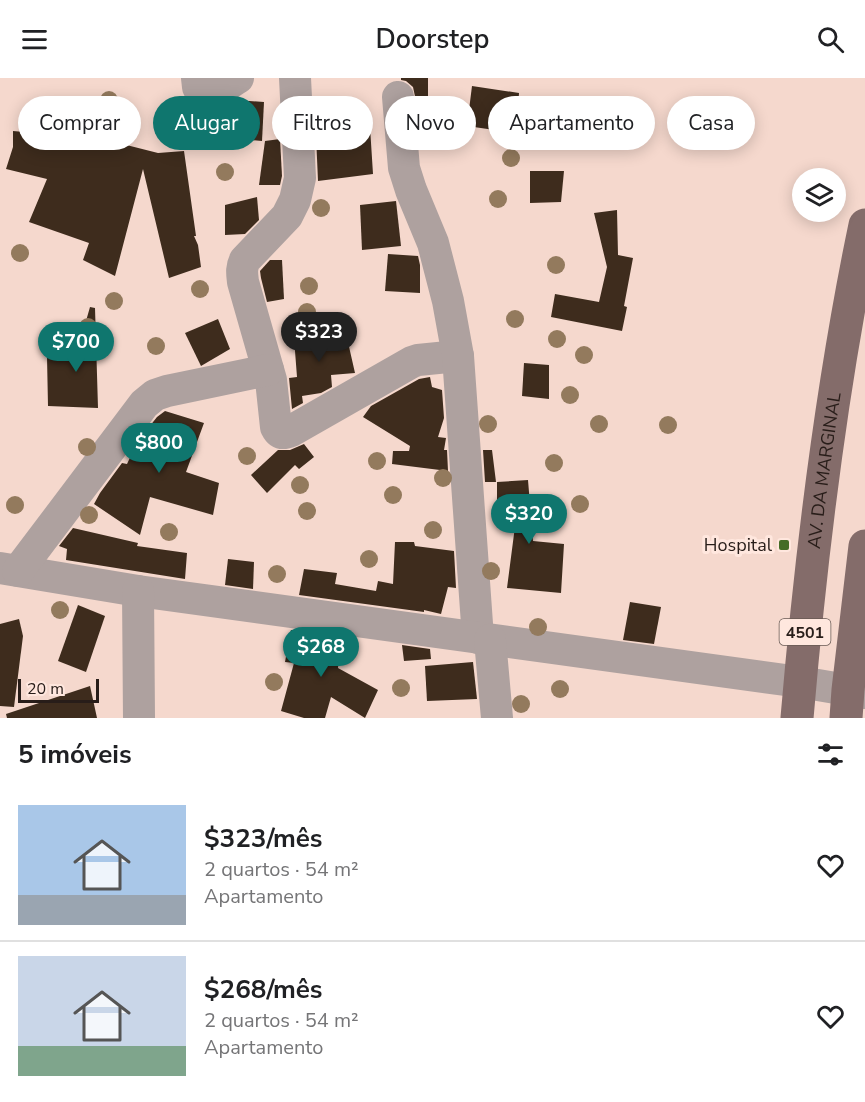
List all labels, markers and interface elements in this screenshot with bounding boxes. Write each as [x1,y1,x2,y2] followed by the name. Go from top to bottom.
[376,21,489,58] text: Doorstep
[18,23,51,56] icon: menu
[814,23,847,56] icon: search
[18,96,141,150] chip: Comprar
[153,96,260,150] chip: Alugar
[272,96,373,150] chip: Filtros
[385,96,476,150] chip: Novo
[488,96,655,150] chip: Apartamento
[667,96,755,150] chip: Casa
[792,168,846,222] map controls
[792,168,846,222] button: layers
[283,312,355,363] pin: $323
[295,318,343,345] text: $323
[40,322,112,373] pin: $700
[52,328,100,355] text: $700
[802,390,847,550] street label: AV. DA MARGINAL
[123,423,195,474] pin: $800
[135,429,183,456] text: $800
[493,494,565,545] pin: $320
[505,500,553,527] text: $320
[704,533,773,557] place label: Hospital
[777,538,791,552] marker: Hospital
[780,619,830,645] road number: 4501
[285,627,357,678] pin: $268
[297,633,345,660] text: $268
[18,676,99,704] scale bar
[27,678,64,700] text: 20 m
[18,737,132,772] text: 5 imóveis
[814,738,847,771] icon: filters
[204,821,323,856] text: $323/mês
[66,829,138,901] icon: home
[814,849,847,882] icon: heart
[204,856,359,883] text: 2 quartos · 54 m²
[204,883,323,910] text: Apartamento
[204,972,323,1007] text: $268/mês
[66,980,138,1052] icon: home
[814,1000,847,1033] icon: heart
[204,1007,359,1034] text: 2 quartos · 54 m²
[204,1034,323,1061] text: Apartamento

